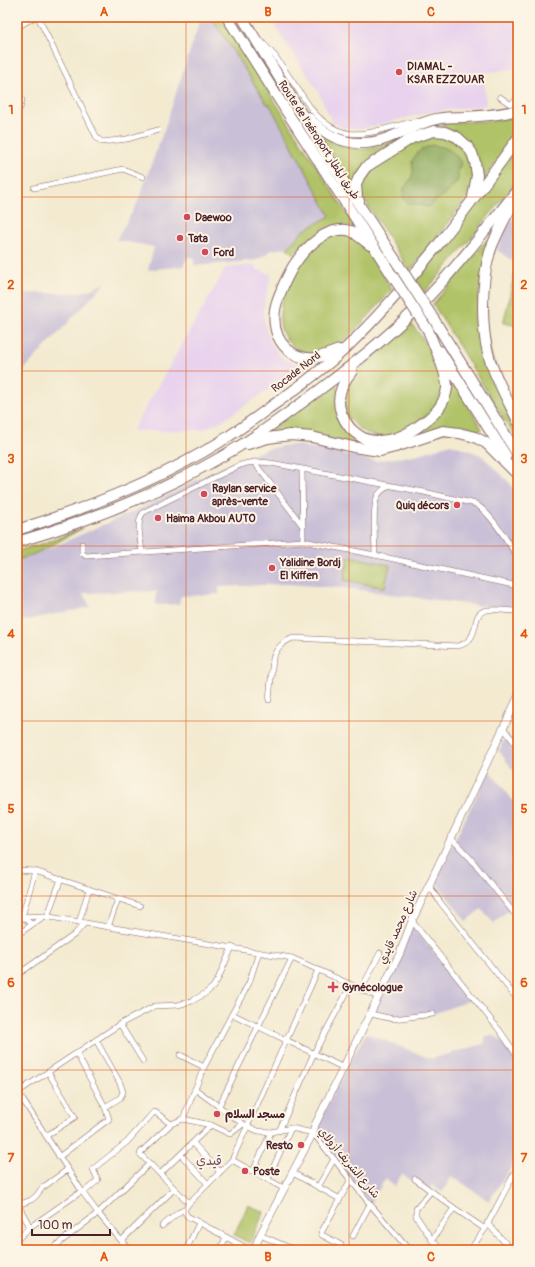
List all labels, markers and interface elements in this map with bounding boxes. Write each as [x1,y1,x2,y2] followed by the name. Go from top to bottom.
[100,4,109,20] text: A
[264,4,272,20] text: B
[427,4,435,20] text: C
[407,60,485,86] place label: DIAMAL - KSAR EZZOUAR
[394,67,404,77] marker: DIAMAL - KSAR EZZOUAR
[276,78,362,202] street label: Route de l'aéroport طريق المطار
[8,102,14,118] text: 1
[521,102,527,118] text: 1
[195,211,232,224] place label: Daewoo
[182,212,192,222] marker: Daewoo
[187,232,208,245] place label: Tata
[175,233,185,243] marker: Tata
[213,246,234,259] place label: Ford
[200,247,210,257] marker: Ford
[7,277,15,293] text: 2
[520,277,528,293] text: 2
[269,349,323,395] street label: Rocade Nord
[7,451,15,467] text: 3
[520,451,528,467] text: 3
[212,482,277,508] place label: Raylan service après-vente
[199,489,209,499] marker: Raylan service après-vente
[396,499,449,512] place label: Quiq décors
[452,500,462,510] marker: Quiq décors
[166,512,256,525] place label: Haima Akbou AUTO
[153,513,163,523] marker: Haima Akbou AUTO
[279,556,341,582] place label: Yalidine Bordj El Kiffen
[267,563,277,573] marker: Yalidine Bordj El Kiffen
[7,626,15,642] text: 4
[520,626,528,642] text: 4
[7,801,15,817] text: 5
[520,801,528,817] text: 5
[376,888,422,967] street label: شارع محمد قايدي
[7,975,15,991] text: 6
[520,975,528,991] text: 6
[327,981,339,993] marker: Gynécologue
[342,981,403,994] place label: Gynécologue
[225,1108,285,1123] place label: مسجد السلام
[212,1109,222,1119] marker: مسجد السلام
[314,1125,382,1202] street label: شارع الشريف أزولاي
[266,1139,293,1152] place label: Resto
[296,1140,306,1150] marker: Resto
[8,1150,15,1166] text: 7
[521,1150,528,1166] text: 7
[196,1153,222,1170] district label: قيدي
[253,1165,280,1178] place label: Poste
[240,1166,250,1176] marker: Poste
[32,1211,110,1237] scale bar
[38,1218,73,1233] text: 100 m
[100,1249,109,1265] text: A
[264,1249,272,1265] text: B
[427,1249,435,1265] text: C

